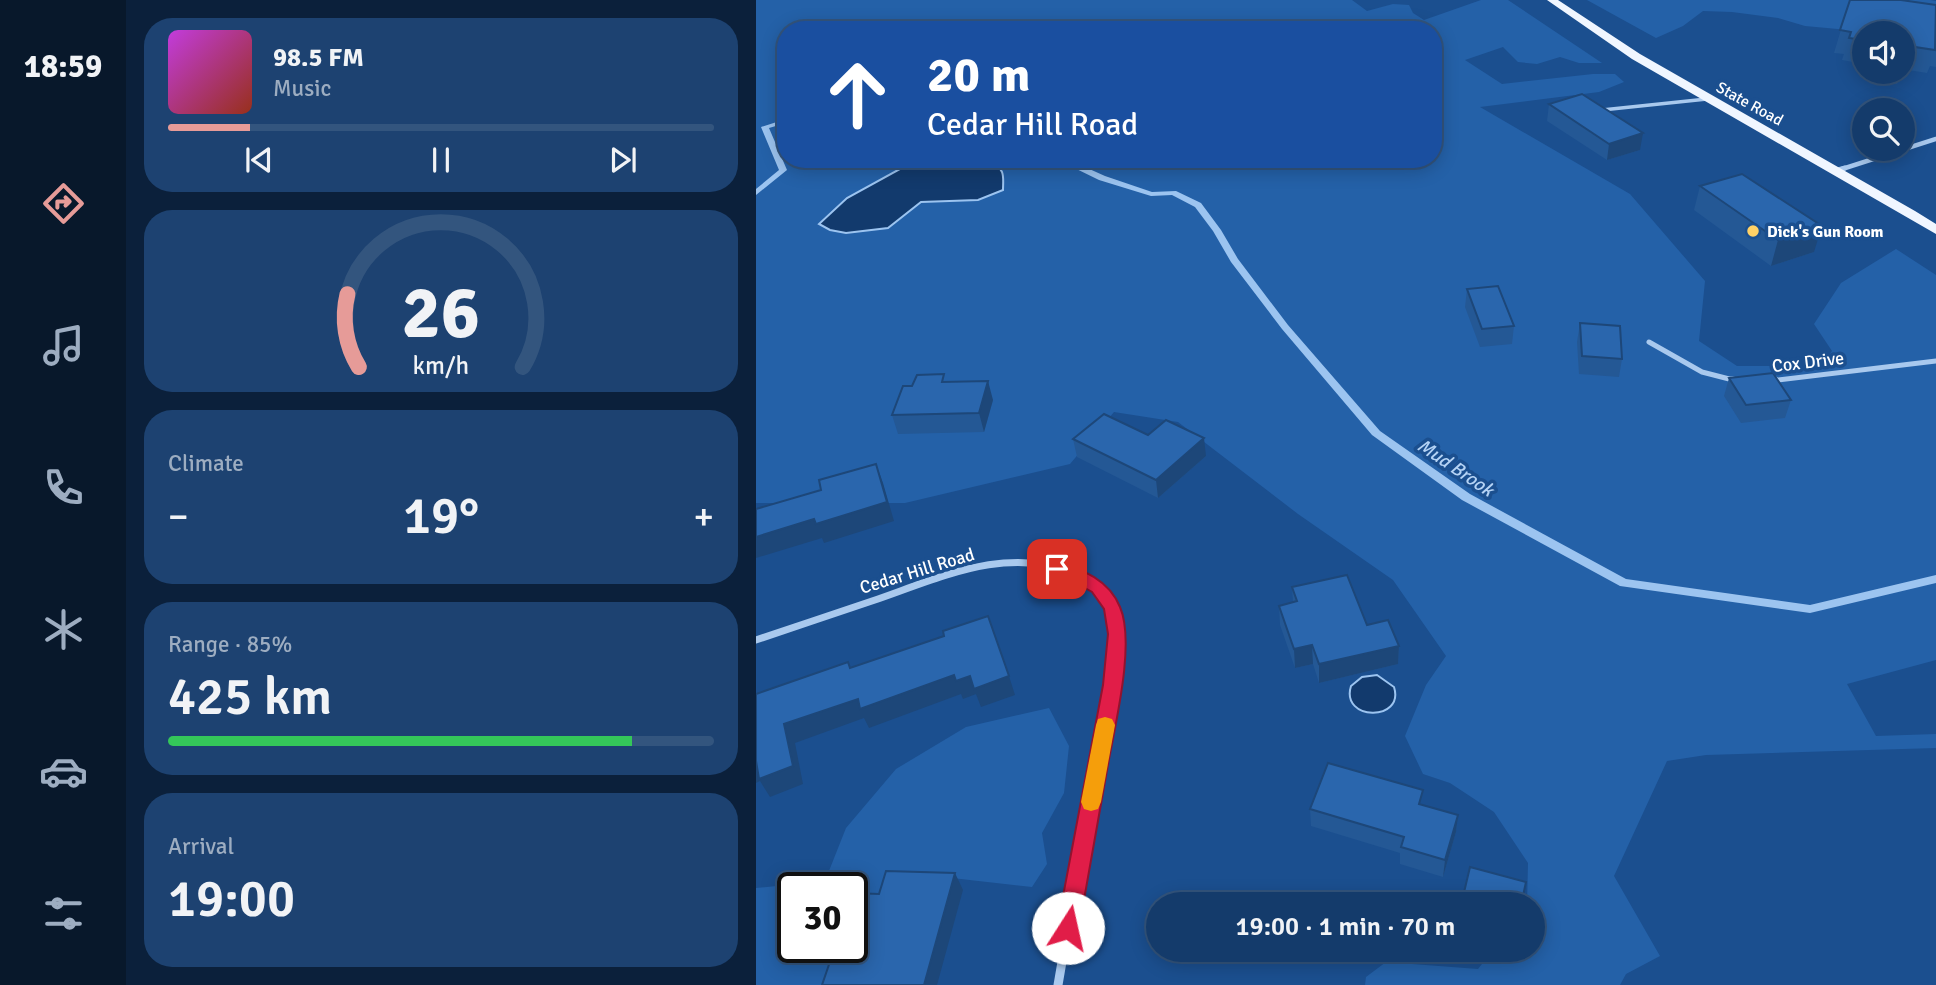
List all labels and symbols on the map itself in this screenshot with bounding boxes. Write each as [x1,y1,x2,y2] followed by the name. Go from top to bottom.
[1712,77,1787,130] street label: State Road
[1767,222,1884,242] place label: Dick's Gun Room
[1745,223,1761,239] marker: Dick's Gun Room
[1771,347,1845,377] street label: Cox Drive
[1413,434,1499,503] water label: Mud Brook
[1027,539,1087,599] pin
[857,543,977,599] street label: Cedar Hill Road
[777,872,868,963] speed limit sign: 30
[1031,891,1105,965] position arrow

